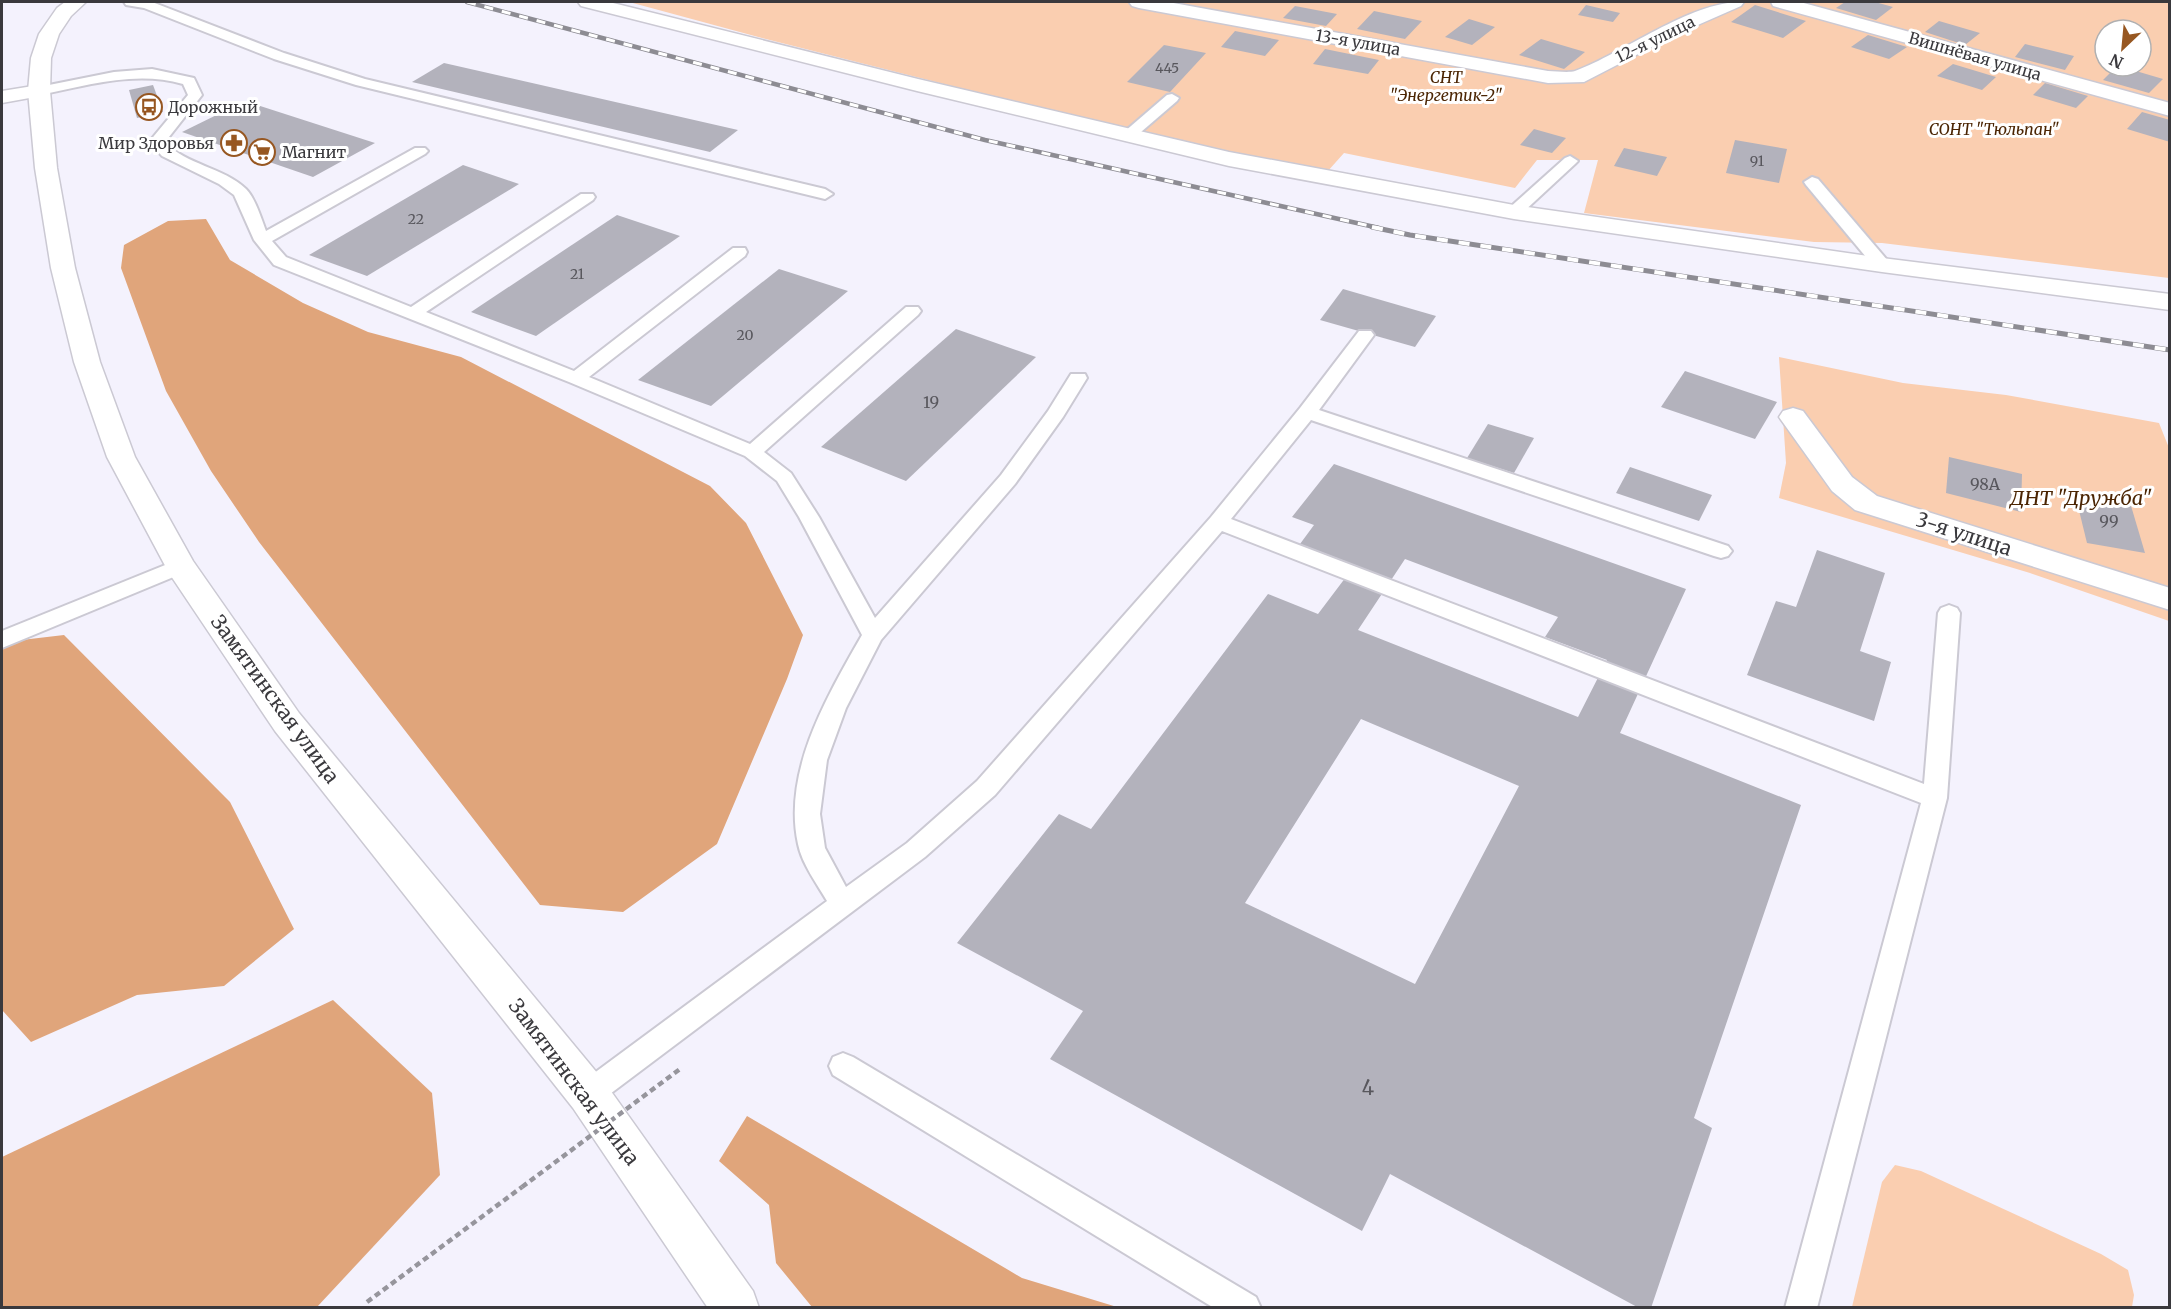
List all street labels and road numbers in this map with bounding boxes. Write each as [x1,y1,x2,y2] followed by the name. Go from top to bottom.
[1612,11,1698,67] street label: 12-я улица
[1314,25,1402,59] street label: 13-я улица
[1906,27,2044,85] street label: Вишнёвая улица
[1913,506,2015,561] street label: 3-я улица
[206,610,345,788] street label: Замятинская улица
[504,994,645,1170] street label: Замятинская улица

